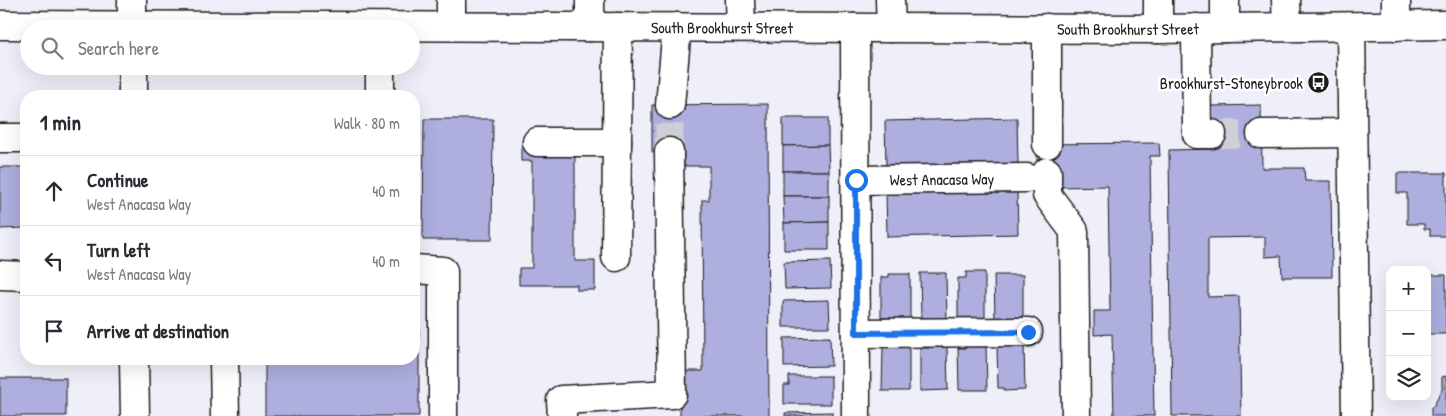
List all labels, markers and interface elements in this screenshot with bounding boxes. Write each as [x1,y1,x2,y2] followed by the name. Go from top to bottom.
[651,16,794,39] street label: South Brookhurst Street
[1057,17,1200,40] street label: South Brookhurst Street
[20,20,420,75] search box
[38,34,66,62] icon: search
[78,35,159,61] text: Search here
[1307,71,1331,95] bus stop icon: Brookhurst-Stoneybrook
[1160,72,1303,94] place label: Brookhurst-Stoneybrook
[40,108,81,137] text: 1 min
[334,112,400,134] text: Walk · 80 m
[87,167,148,193] text: Continue
[890,167,995,191] street label: West Anacasa Way
[845,169,868,192] route start
[40,177,68,205] icon: ahead
[372,180,400,202] text: 40 m
[87,193,191,215] text: West Anacasa Way
[87,237,150,263] text: Turn left
[40,247,68,275] icon: left
[372,250,400,272] text: 40 m
[87,263,191,285] text: West Anacasa Way
[1386,266,1431,401] map controls
[1386,266,1431,311] button: +
[1386,311,1431,356] button: −
[40,317,68,345] icon: arrive
[87,318,229,344] text: Arrive at destination
[1017,321,1040,344] route end
[1386,356,1431,401] button: layers

